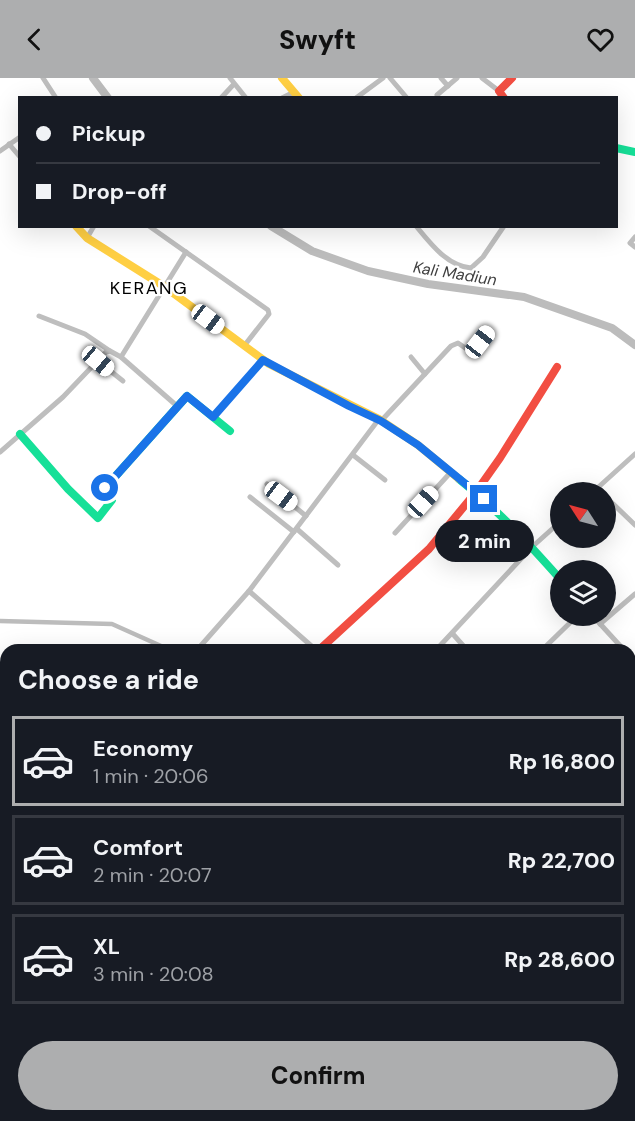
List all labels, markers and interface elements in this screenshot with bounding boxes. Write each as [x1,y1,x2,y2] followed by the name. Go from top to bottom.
[279,22,356,57] text: Swyft
[18,23,51,56] icon: back
[584,23,617,56] icon: heart
[72,119,146,148] text: Pickup
[72,177,167,206] text: Drop-off
[412,257,498,290] water label: Kali Madiun
[110,276,188,300] district label: KERANG
[188,301,228,337] car
[462,322,498,362] car
[78,343,118,379] car
[91,474,118,501] route start
[261,478,301,514] car
[550,482,616,548] north arrow
[550,482,616,626] map controls
[404,483,442,521] car
[470,485,497,512] route end
[434,520,534,562] callout: 2 min
[458,528,511,554] text: 2 min
[550,560,616,626] button: layers
[18,662,199,697] text: Choose a ride
[21,734,75,788] icon: car
[93,734,193,763] text: Economy
[509,747,615,776] text: Rp 16,800
[93,763,209,789] text: 1 min · 20:06
[21,833,75,887] icon: car
[93,833,183,862] text: Comfort
[508,846,615,875] text: Rp 22,700
[93,862,212,888] text: 2 min · 20:07
[21,932,75,986] icon: car
[93,932,120,961] text: XL
[504,945,615,974] text: Rp 28,600
[93,961,214,987] text: 3 min · 20:08
[18,1041,618,1110] button: Confirm

